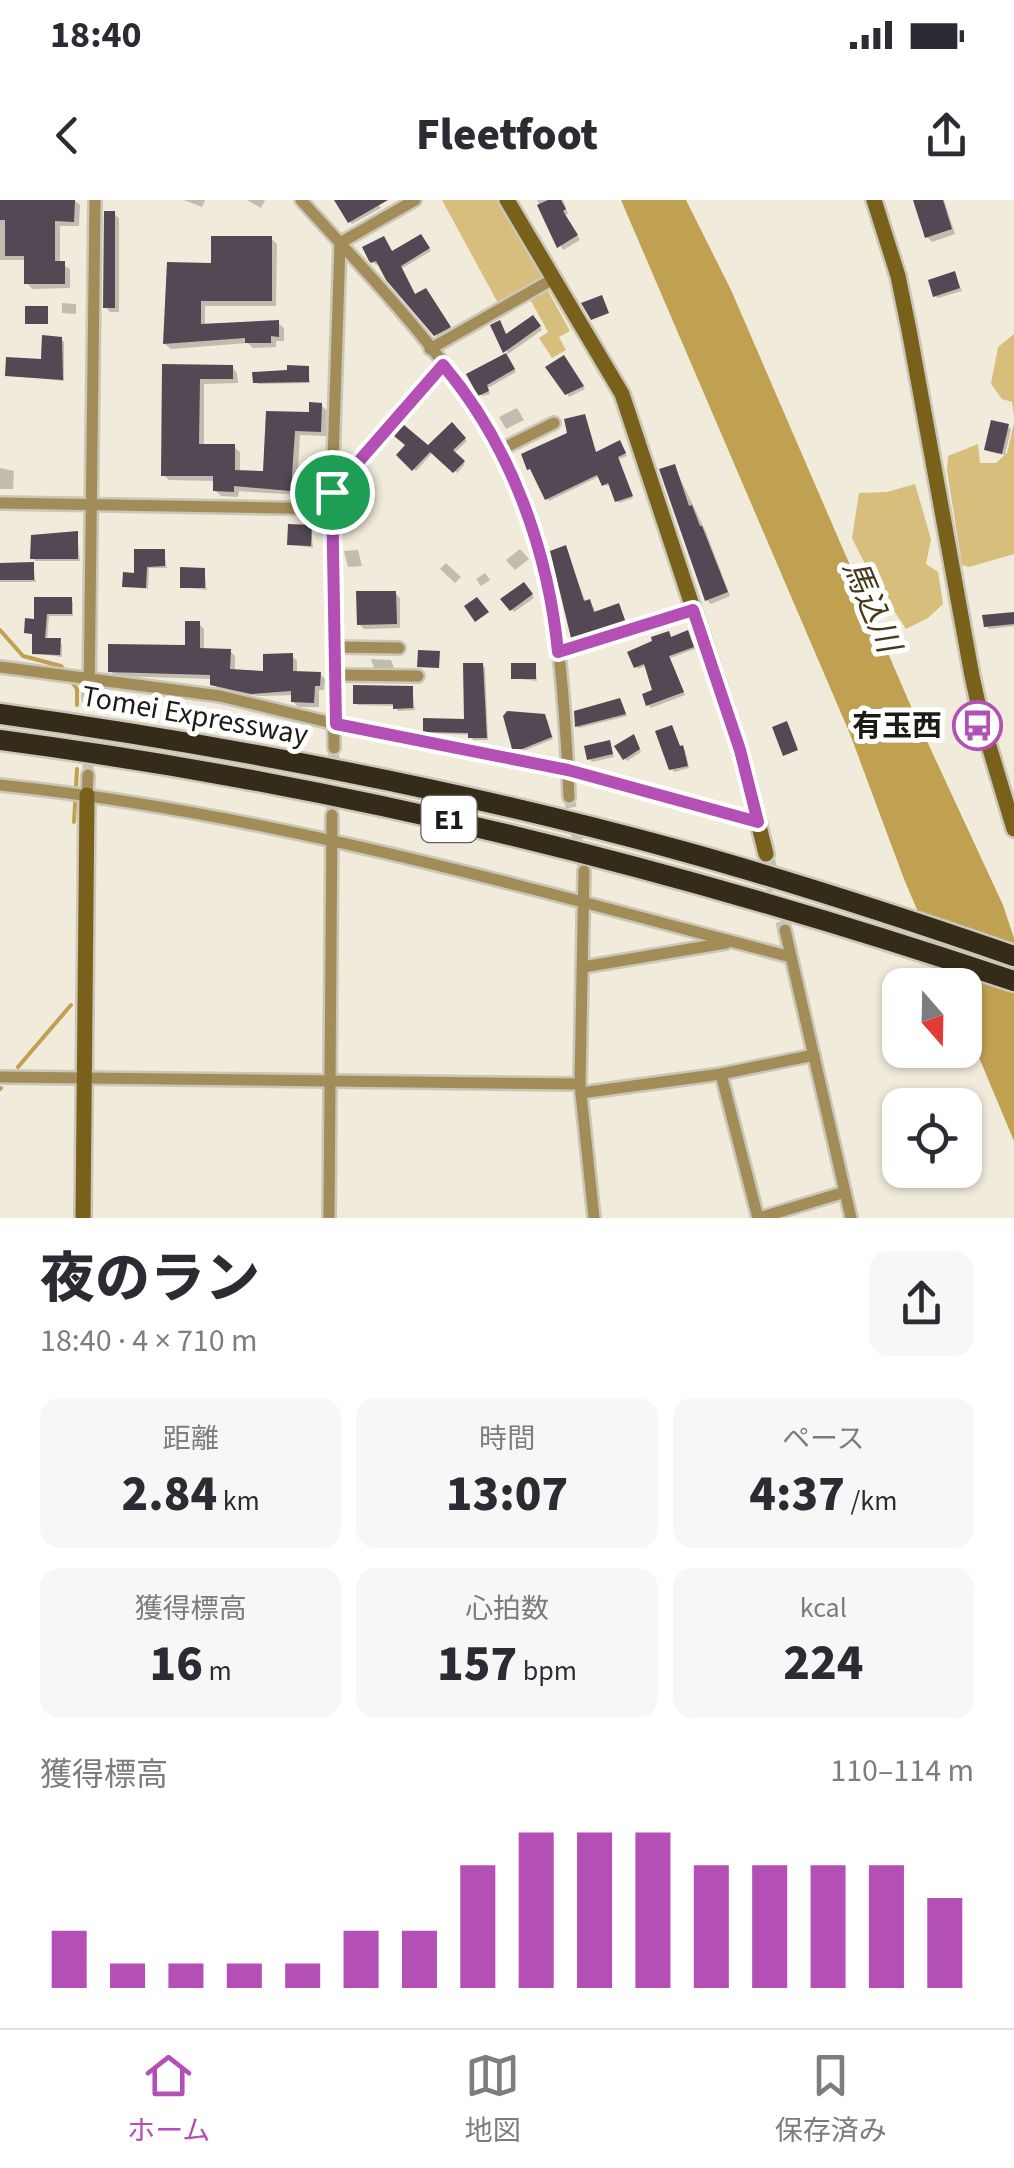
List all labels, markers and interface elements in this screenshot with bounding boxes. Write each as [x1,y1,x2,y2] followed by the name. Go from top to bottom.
[50,8,142,62] text: 18:40
[416,103,598,167] text: Fleetfoot
[40,108,95,163] icon: back
[919,108,974,163] icon: share
[290,450,375,535] pin
[305,465,360,520] icon: arrive
[831,553,912,662] water label: 馬込川
[78,674,311,757] street label: Tomei Expressway
[951,700,1003,752] bus stop icon: 有玉西
[852,705,942,748] place label: 有玉西
[422,796,476,842] road number: E1
[882,968,982,1068] north arrow
[882,968,982,1188] map controls
[882,1088,982,1188] button: locate
[40,1241,260,1319] text: 夜のラン
[869,1251,974,1356] button: share
[40,1318,258,1364] text: 18:40 · 4 × 710 m
[163,1419,219,1459] text: 距離
[479,1419,535,1459] text: 時間
[782,1419,865,1459] text: ペース
[122,1459,217,1530] text: 2.84
[446,1459,568,1530] text: 13:07
[749,1459,845,1530] text: 4:37
[217,1481,260,1521] text: km
[845,1481,897,1521] text: /km
[800,1588,847,1628] text: kcal
[135,1589,247,1629] text: 獲得標高
[465,1589,549,1629] text: 心拍数
[783,1628,863,1699] text: 224
[150,1629,203,1700] text: 16
[437,1629,517,1700] text: 157
[203,1651,232,1691] text: m
[517,1651,577,1691] text: bpm
[830,1748,974,1794] text: 110–114 m
[40,1752,168,1798] text: 獲得標高
[127,2048,210,2151] tab: ホーム
[465,2048,521,2151] tab: 地図
[775,2048,887,2151] tab: 保存済み

